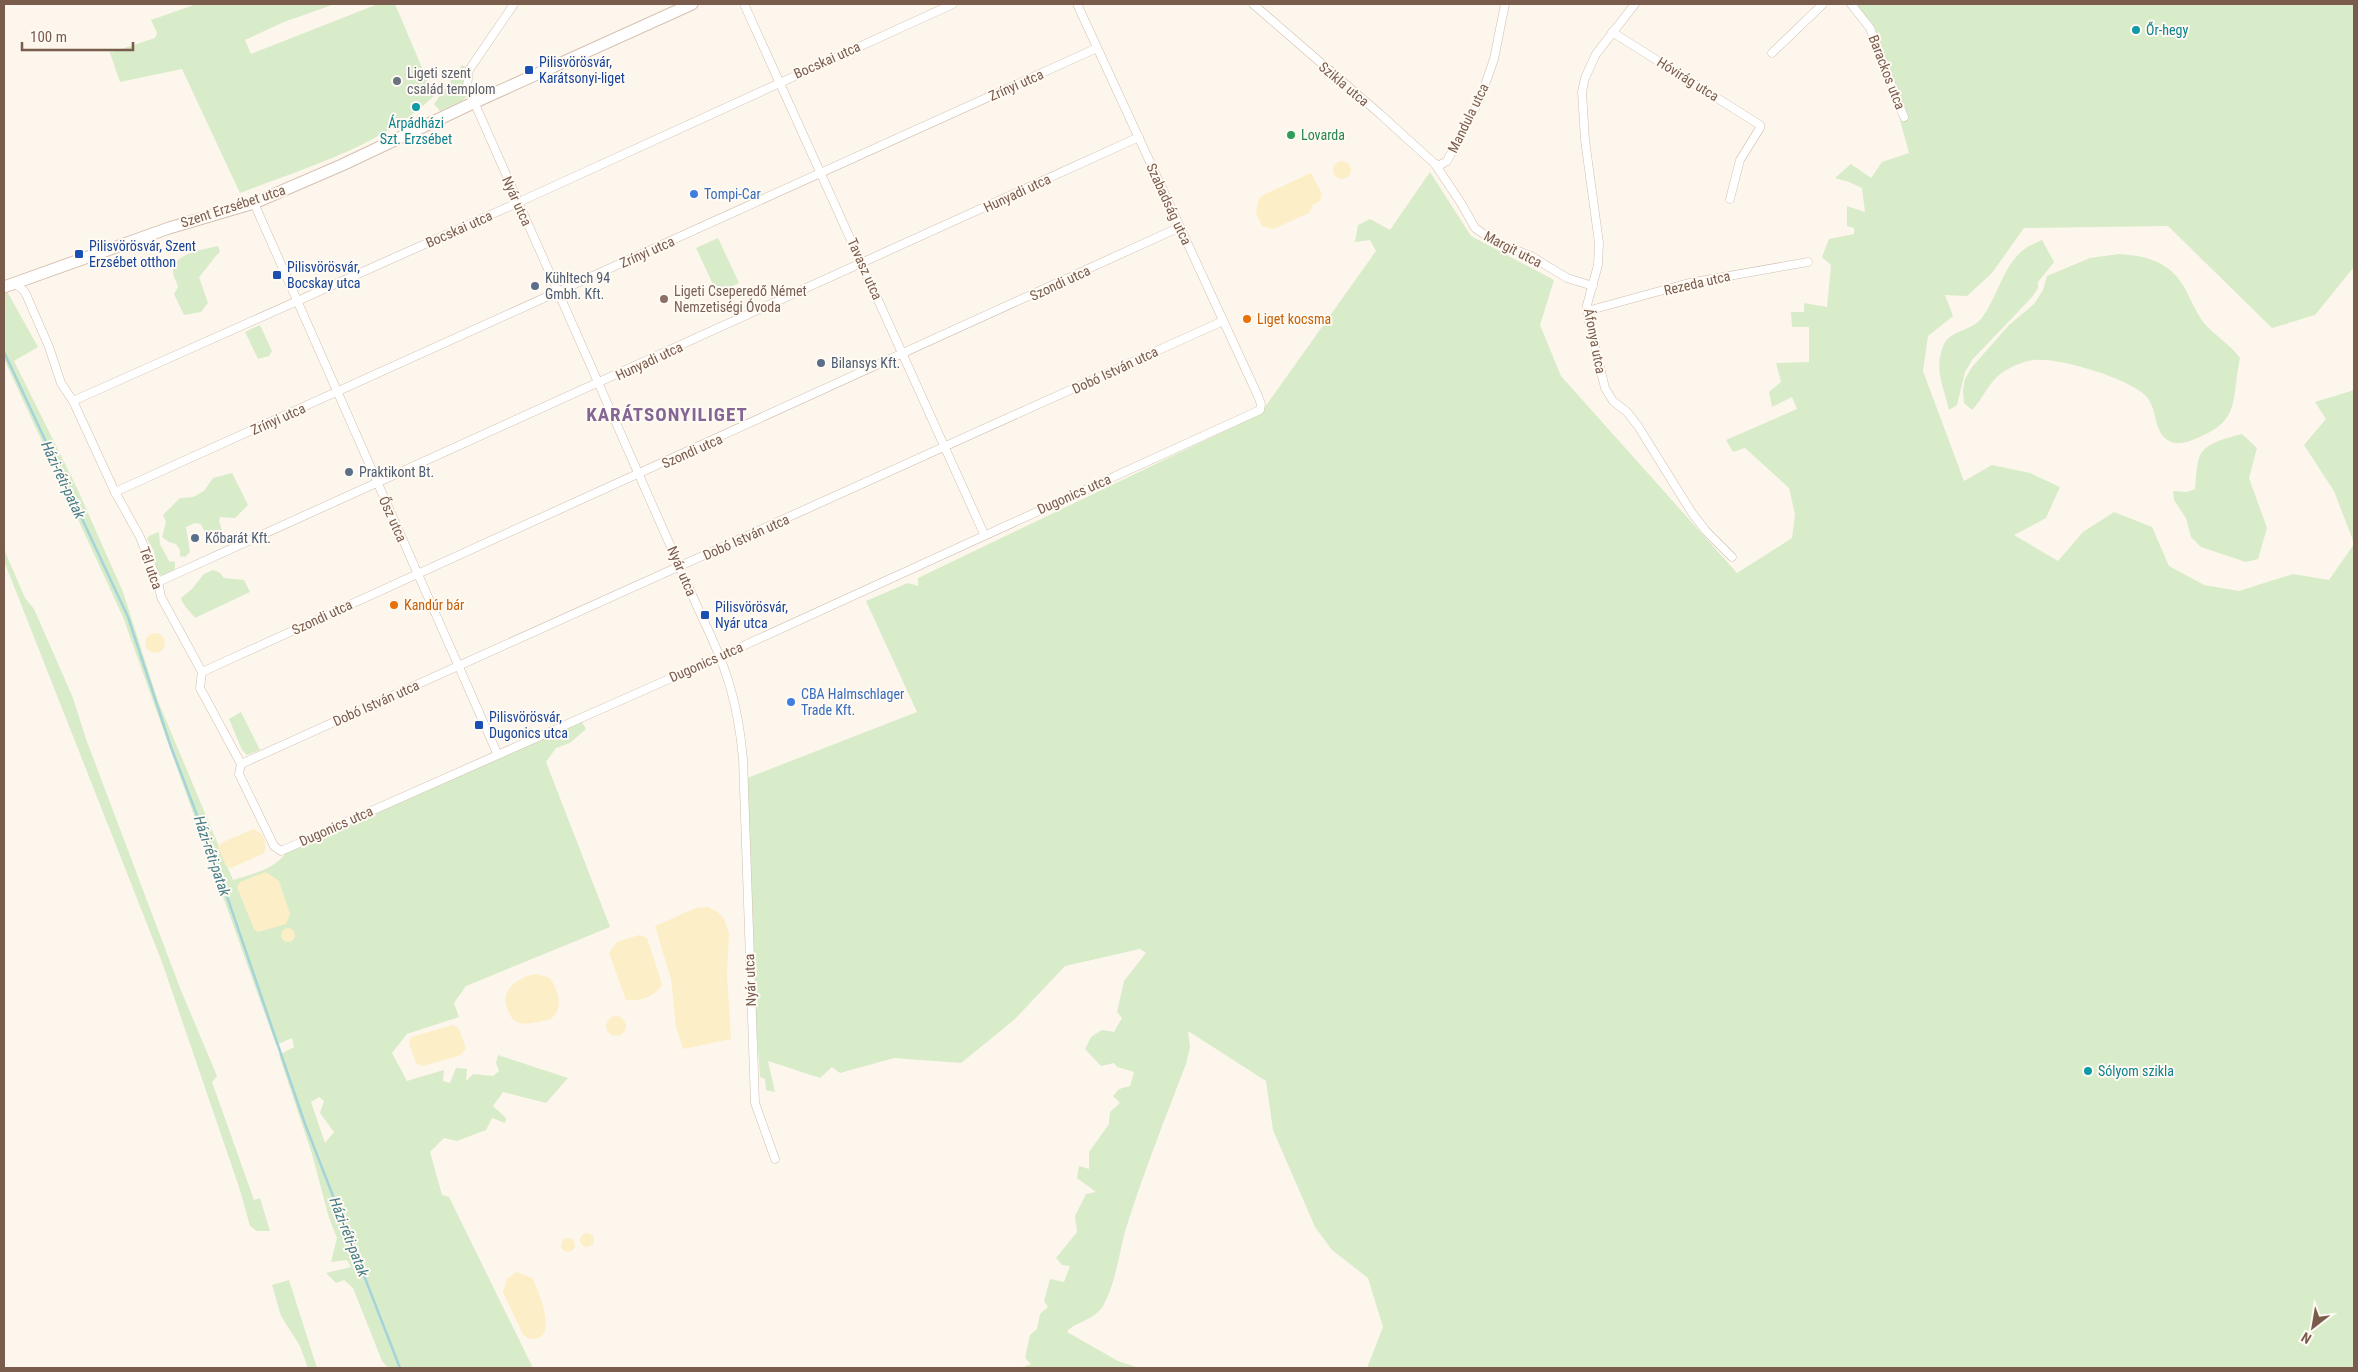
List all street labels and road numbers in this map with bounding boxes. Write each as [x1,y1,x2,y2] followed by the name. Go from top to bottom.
[1865,32,1909,112] street label: Barackos utca
[791,38,863,82] street label: Bocskai utca
[1654,54,1722,104] street label: Hóvirág utca
[1316,59,1372,109] street label: Szikla utca
[986,66,1046,104] street label: Zrínyi utca
[1444,81,1492,155] street label: Mandula utca
[1143,161,1195,247] street label: Szabadság utca
[981,171,1053,215] street label: Hunyadi utca
[499,174,535,228] street label: Nyár utca
[179,182,287,230] street label: Szent Erzsébet utca
[423,207,495,251] street label: Bocskai utca
[1481,228,1545,270] street label: Margit utca
[617,233,677,271] street label: Zrínyi utca
[844,236,886,302] street label: Tavasz utca
[1027,262,1093,304] street label: Szondi utca
[1662,268,1732,298] street label: Rezeda utca
[1581,307,1610,375] street label: Áfonya utca
[613,339,685,383] street label: Hunyadi utca
[1070,343,1160,397] street label: Dobó István utca
[248,400,308,438] street label: Zrínyi utca
[659,431,725,471] street label: Szondi utca
[1035,471,1113,517] street label: Dugonics utca
[376,493,411,544] street label: Ősz utca
[700,511,792,563] street label: Dobó István utca
[664,544,700,598] street label: Nyár utca
[136,545,166,591] street label: Tél utca
[289,596,355,638] street label: Szondi utca
[667,639,745,685] street label: Dugonics utca
[330,677,422,729] street label: Dobó István utca
[297,803,375,849] street label: Dugonics utca
[741,953,759,1007] street label: Nyár utca

